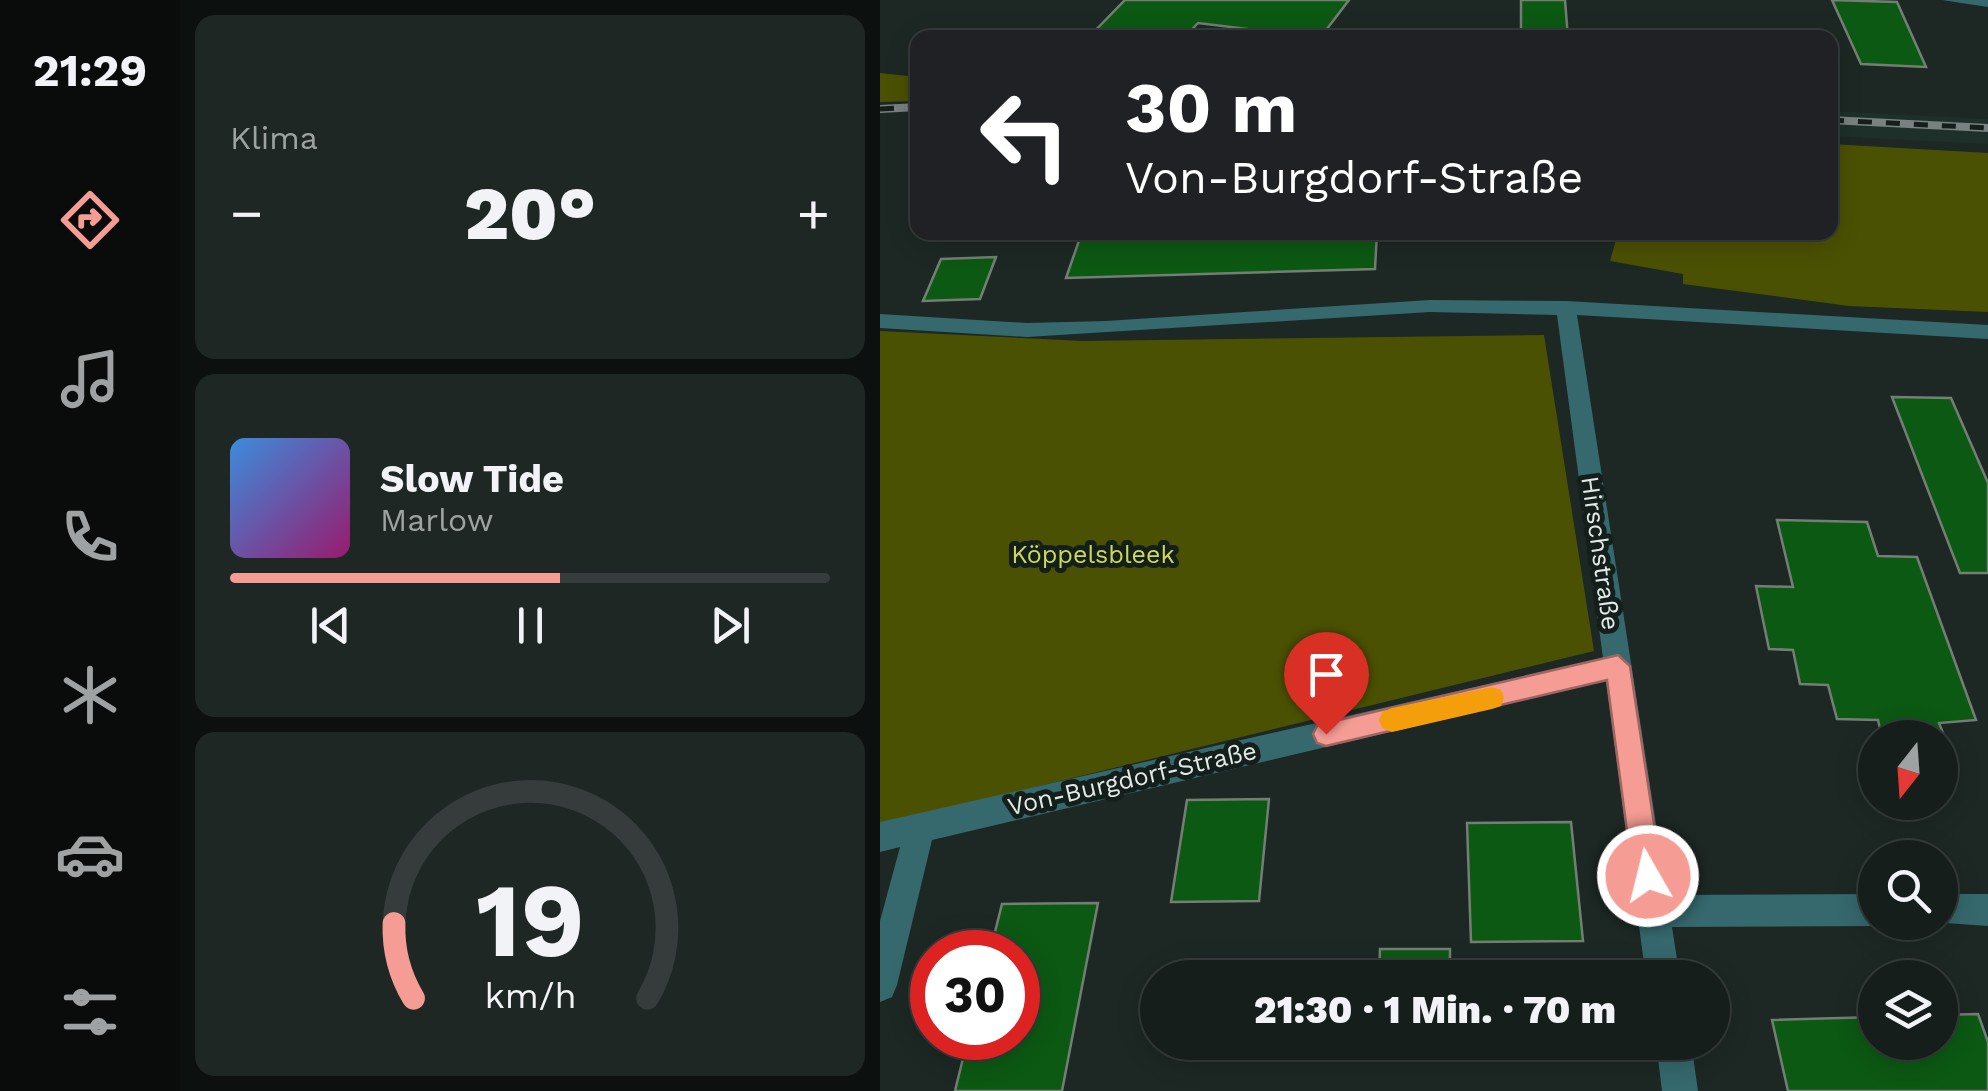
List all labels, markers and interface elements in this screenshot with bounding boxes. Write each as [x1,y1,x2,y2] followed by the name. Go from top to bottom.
[33,44,147,97] text: 21:29
[1125,67,1297,149] text: 30 m
[960,70,1090,200] icon: left
[230,119,318,157] text: Klima
[1125,151,1583,204] text: Von-Burgdorf-Straße
[464,169,596,257] text: 20°
[230,181,263,245] text: −
[797,181,830,245] text: +
[55,185,125,255] icon: directions
[55,344,125,414] icon: music
[380,457,564,501] text: Slow Tide
[1575,474,1626,632] street label: Hirschstraße
[380,501,494,539] text: Marlow
[55,502,125,572] icon: phone
[1011,540,1175,569] park label: Köppelsbleek
[303,598,358,653] icon: previous
[503,598,558,653] icon: pause
[703,598,758,653] icon: next
[1284,632,1369,735] pin
[1299,647,1354,702] icon: arrive
[55,660,125,730] icon: climate
[1858,720,1958,820] north arrow
[1858,720,1958,1060] map controls
[1005,736,1259,821] street label: Von-Burgdorf-Straße
[55,819,125,889] icon: car
[1596,824,1700,928] position arrow
[1858,840,1958,940] button: search
[476,859,584,981] text: 19
[910,930,1040,1060] speed limit sign: 30
[1858,960,1958,1060] button: layers
[484,975,576,1017] text: km/h
[55,977,125,1047] icon: filters
[1254,988,1616,1032] text: 21:30 · 1 Min. · 70 m

